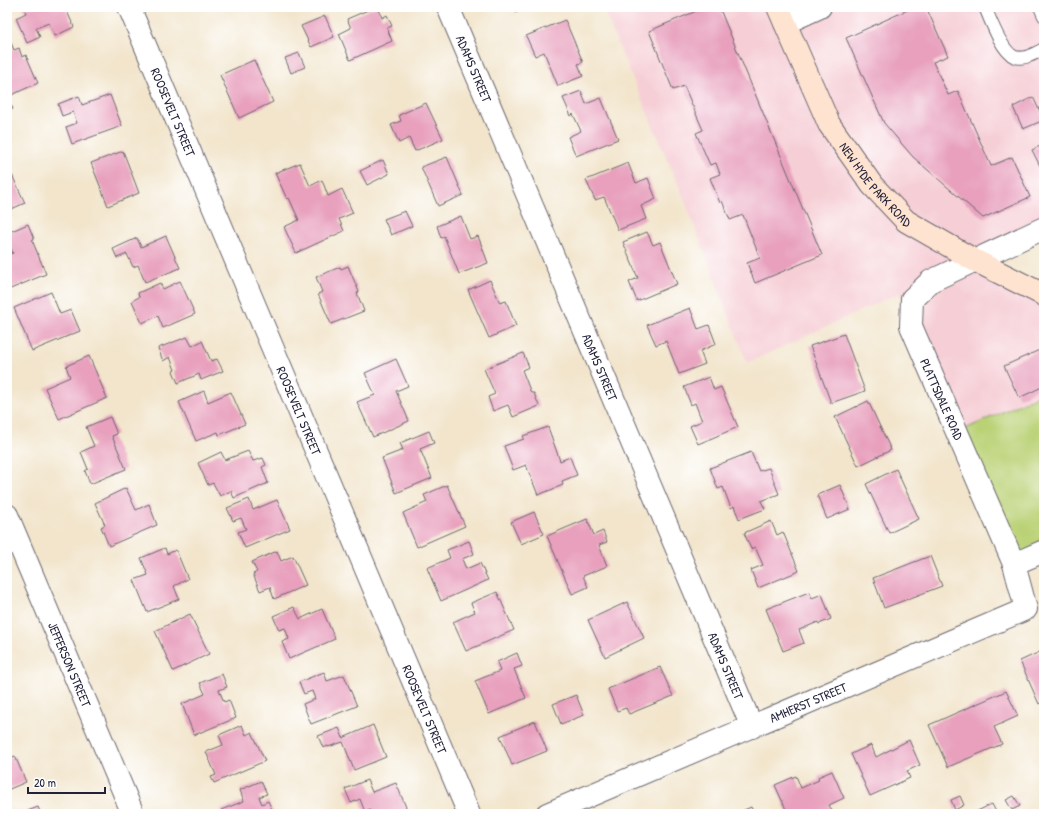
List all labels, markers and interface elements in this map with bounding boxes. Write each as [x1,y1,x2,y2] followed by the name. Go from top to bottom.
[452,32,497,106] street label: ADAMS STREET
[147,65,200,160] street label: ROOSEVELT STREET
[836,139,915,231] street label: NEW HYDE PARK ROAD
[578,331,623,404] street label: ADAMS STREET
[916,355,968,443] street label: PLATTSDALE ROAD
[272,364,326,459] street label: ROOSEVELT STREET
[44,619,96,710] street label: JEFFERSON STREET
[704,629,749,703] street label: ADAMS STREET
[398,662,452,757] street label: ROOSEVELT STREET
[767,677,850,727] street label: AMHERST STREET
[28,769,105,795] scale bar
[34,774,56,791] text: 20 m

